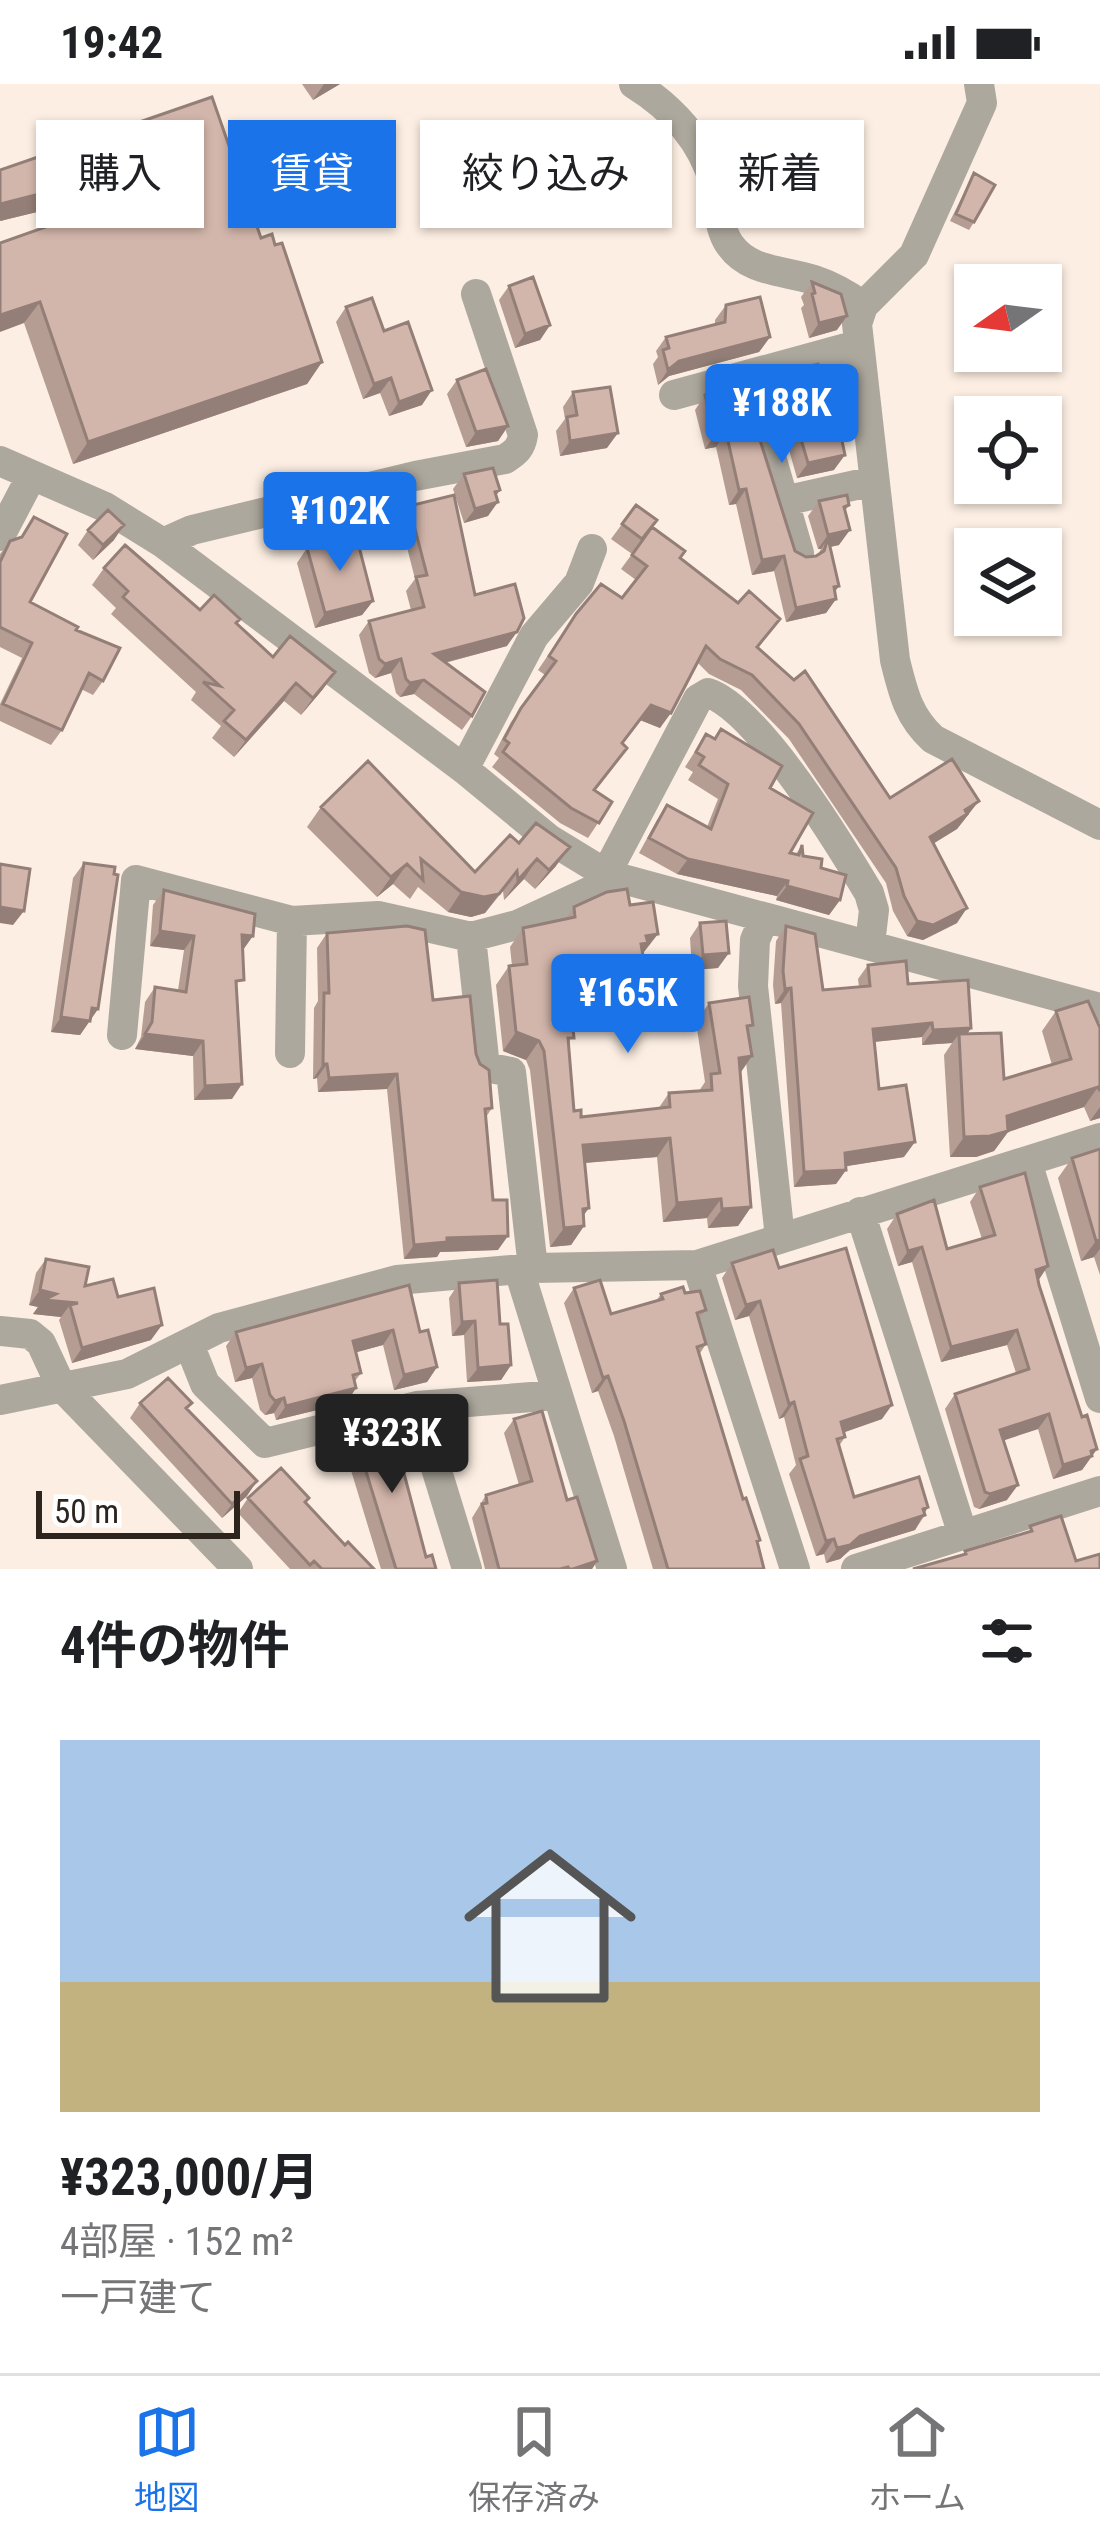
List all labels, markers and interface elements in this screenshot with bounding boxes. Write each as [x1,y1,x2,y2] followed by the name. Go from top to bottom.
[60,16,163,69] text: 19:42
[36,120,204,228] chip: 購入
[228,120,396,228] chip: 賃貸
[420,120,672,228] chip: 絞り込み
[696,120,864,228] chip: 新着
[954,264,1062,372] north arrow
[954,264,1062,636] map controls
[698,364,866,466] pin: ¥188K
[732,380,832,426] text: ¥188K
[954,396,1062,504] button: locate
[256,472,424,574] pin: ¥102K
[290,488,390,534] text: ¥102K
[954,528,1062,636] button: layers
[544,954,712,1056] pin: ¥165K
[578,970,678,1016] text: ¥165K
[308,1394,476,1496] pin: ¥323K
[342,1410,442,1456] text: ¥323K
[36,1485,240,1538] scale bar
[54,1492,119,1531] text: 50 m
[974,1608,1040,1674] icon: filters
[60,1616,290,1675] text: 4件の物件
[442,1818,658,2034] icon: home
[60,2148,319,2207] text: ¥323,000/月
[60,2219,294,2265] text: 4部屋 · 152 m²
[60,2275,216,2321] text: 一戸建て
[134,2399,200,2519] tab: 地図
[468,2399,600,2519] tab: 保存済み
[868,2399,966,2519] tab: ホーム

